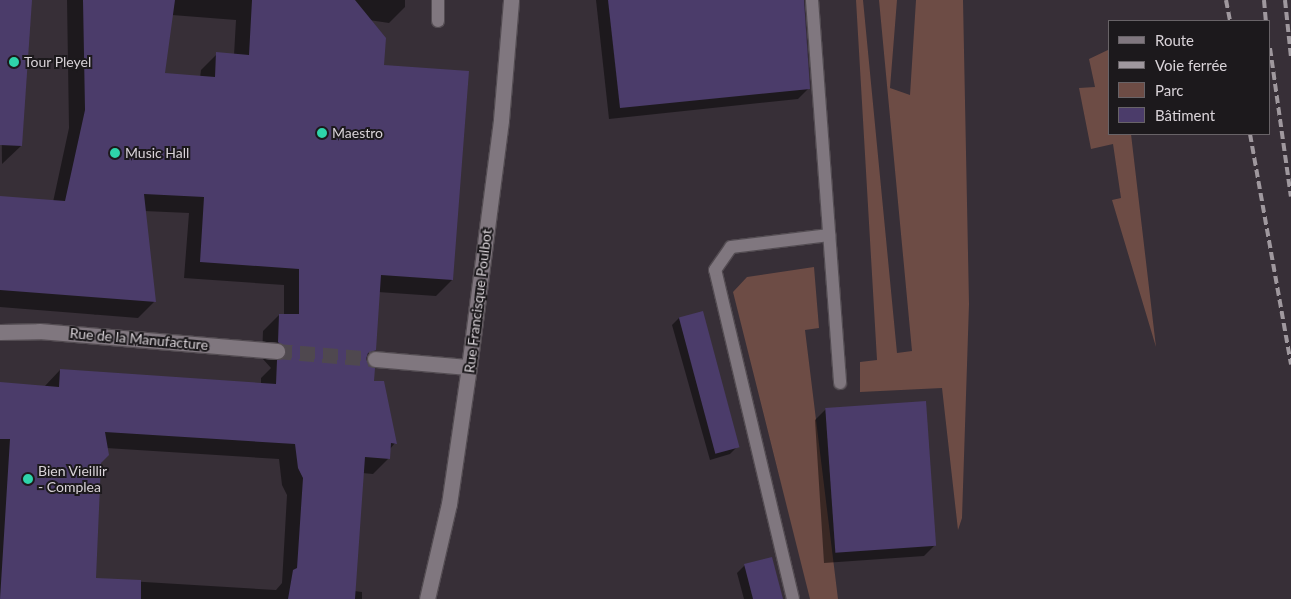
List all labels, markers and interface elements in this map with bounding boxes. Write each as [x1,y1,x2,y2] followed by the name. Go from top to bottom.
[1108,20,1271,135] legend
[1155,31,1194,49] text: Route
[24,54,92,70] place label: Tour Pleyel
[8,56,20,68] marker: Tour Pleyel
[1155,56,1227,74] text: Voie ferrée
[1155,81,1184,99] text: Parc
[1155,106,1215,124] text: Bâtiment
[332,125,383,141] place label: Maestro
[316,127,328,139] marker: Maestro
[125,145,189,161] place label: Music Hall
[109,147,121,159] marker: Music Hall
[461,228,495,374] street label: Rue Francisque Poulbot
[69,325,209,353] street label: Rue de la Manufacture
[38,463,108,496] place label: Bien Vieillir - Complea
[22,473,34,485] marker: Bien Vieillir - Complea

